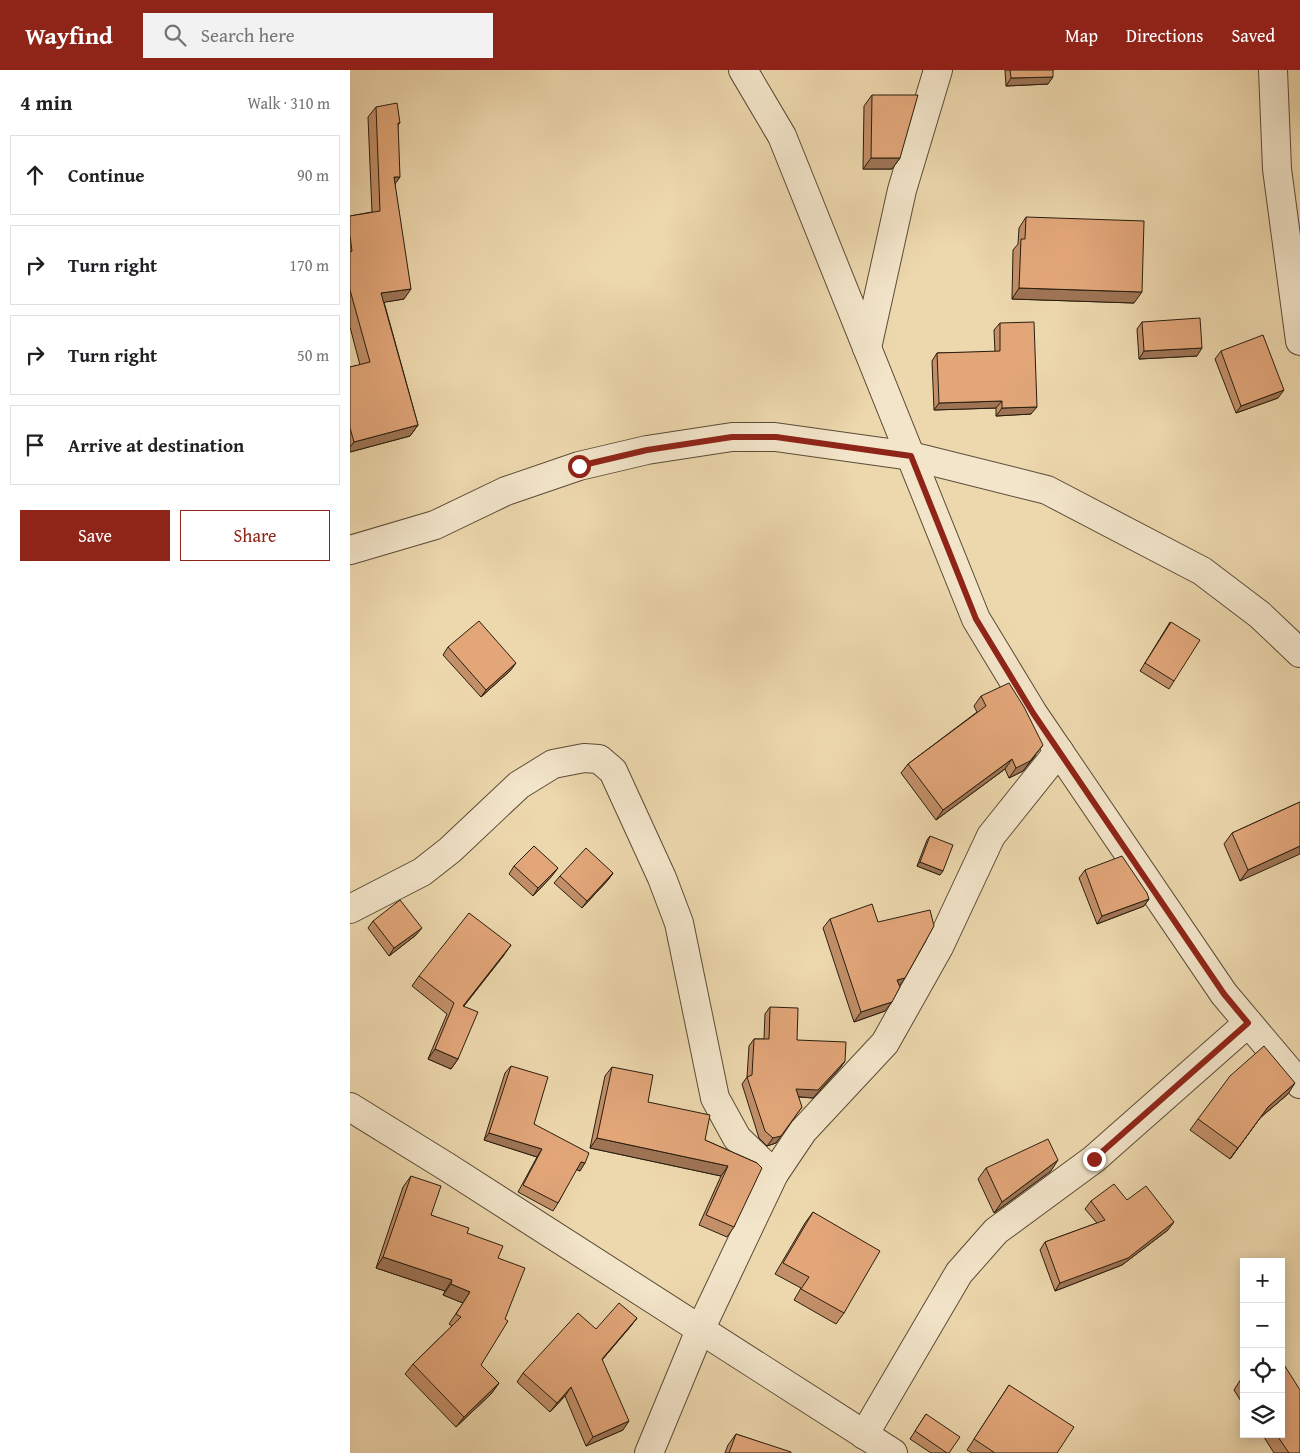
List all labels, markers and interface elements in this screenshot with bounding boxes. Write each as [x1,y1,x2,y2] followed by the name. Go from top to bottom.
[143,13,493,58] search box
[25,18,113,53] text: Wayfind
[161,21,189,49] icon: search
[201,21,295,49] text: Search here
[1065,22,1098,49] text: Map
[1126,22,1203,49] text: Directions
[1231,22,1275,49] text: Saved
[20,87,72,118] text: 4 min
[247,91,330,115] text: Walk · 310 m
[21,161,49,189] icon: ahead
[68,161,145,189] text: Continue
[297,163,329,187] text: 90 m
[21,251,49,279] icon: right
[68,251,157,279] text: Turn right
[289,253,329,277] text: 170 m
[21,341,49,369] icon: right
[68,341,157,369] text: Turn right
[297,343,329,367] text: 50 m
[21,431,49,459] icon: arrive
[68,431,244,459] text: Arrive at destination
[568,455,591,478] route start
[20,510,170,561] button: Save
[180,510,330,561] button: Share
[1083,1148,1106,1171] route end
[1240,1258,1285,1438] map controls
[1240,1258,1285,1303] button: +
[1240,1303,1285,1348] button: −
[1240,1348,1285,1393] button: locate
[1240,1393,1285,1438] button: layers

